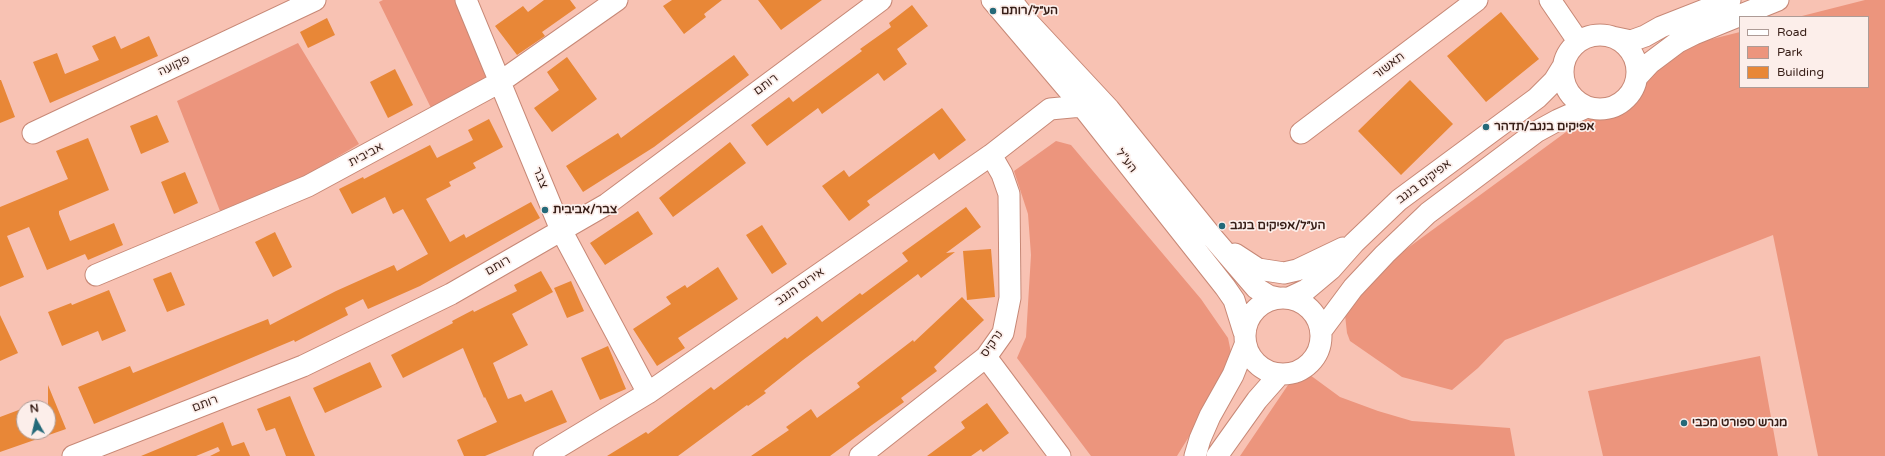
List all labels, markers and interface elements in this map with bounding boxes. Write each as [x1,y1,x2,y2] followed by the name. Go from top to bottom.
[1001,4,1058,18] place label: הע״ל/רותם
[988,6,998,16] marker: הע״ל/רותם
[1739,16,1869,88] legend
[1777,25,1807,39] text: Road
[1777,45,1803,59] text: Park
[1370,50,1408,82] street label: תאשור
[156,52,192,80] street label: פקועה
[1777,65,1824,79] text: Building
[751,71,781,99] street label: רותם
[1494,120,1594,134] place label: אפיקים בנגב/תדהר
[1481,122,1491,132] marker: אפיקים בנגב/תדהר
[346,140,386,170] street label: אביבית
[1112,146,1140,176] street label: הע"ל
[1394,157,1454,207] street label: אפיקים בנגב
[529,165,551,191] street label: צבר
[553,203,617,217] place label: צבר/אביבית
[540,205,550,215] marker: צבר/אביבית
[1230,219,1325,233] place label: הע״ל/אפיקים בנגב
[1217,221,1227,231] marker: הע״ל/אפיקים בנגב
[483,253,513,279] street label: רותם
[773,265,827,309] street label: אירוס הנגב
[978,328,1006,360] street label: נרקיס
[190,393,220,415] street label: רותם
[16,400,56,440] north arrow
[29,402,40,416] text: N
[1692,416,1787,430] place label: מגרש ספורט מכבי
[1679,418,1689,428] marker: מגרש ספורט מכבי

